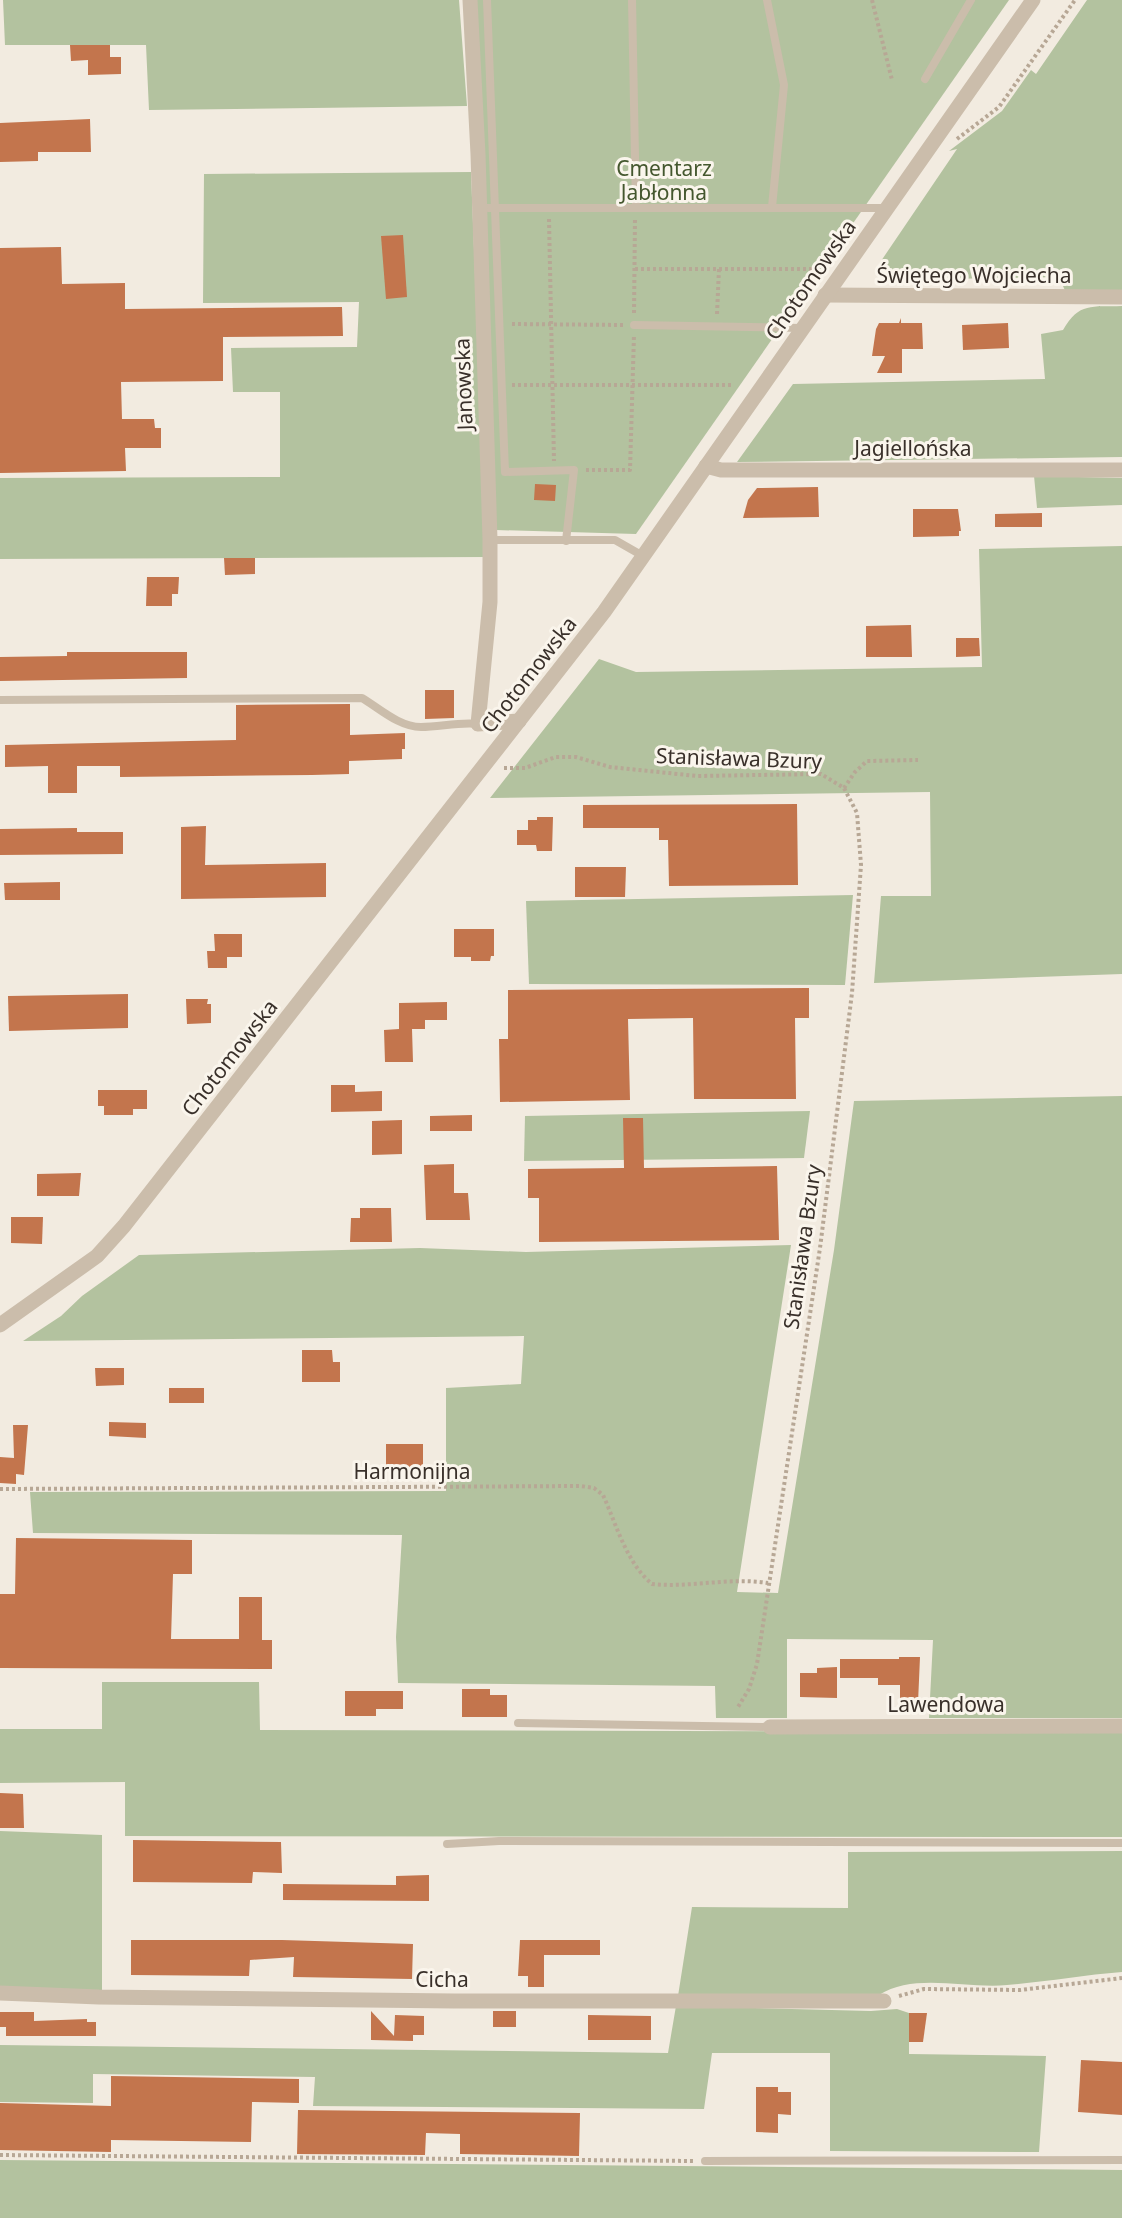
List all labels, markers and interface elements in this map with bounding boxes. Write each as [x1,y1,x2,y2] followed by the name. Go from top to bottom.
[616,154,712,206] park label: Cmentarz Jabłonna
[758,214,862,345] street label: Chotomowska
[876,261,1072,289] street label: Świętego Wojciecha
[447,337,479,433] street label: Janowska
[852,434,972,462] street label: Jagiellońska
[474,610,583,738] street label: Chotomowska
[656,741,823,775] street label: Stanisława Bzury
[175,993,284,1121] street label: Chotomowska
[777,1162,827,1331] street label: Stanisława Bzury
[354,1457,470,1485] street label: Harmonijna
[887,1690,1005,1718] street label: Lawendowa
[415,1965,469,1993] street label: Cicha

